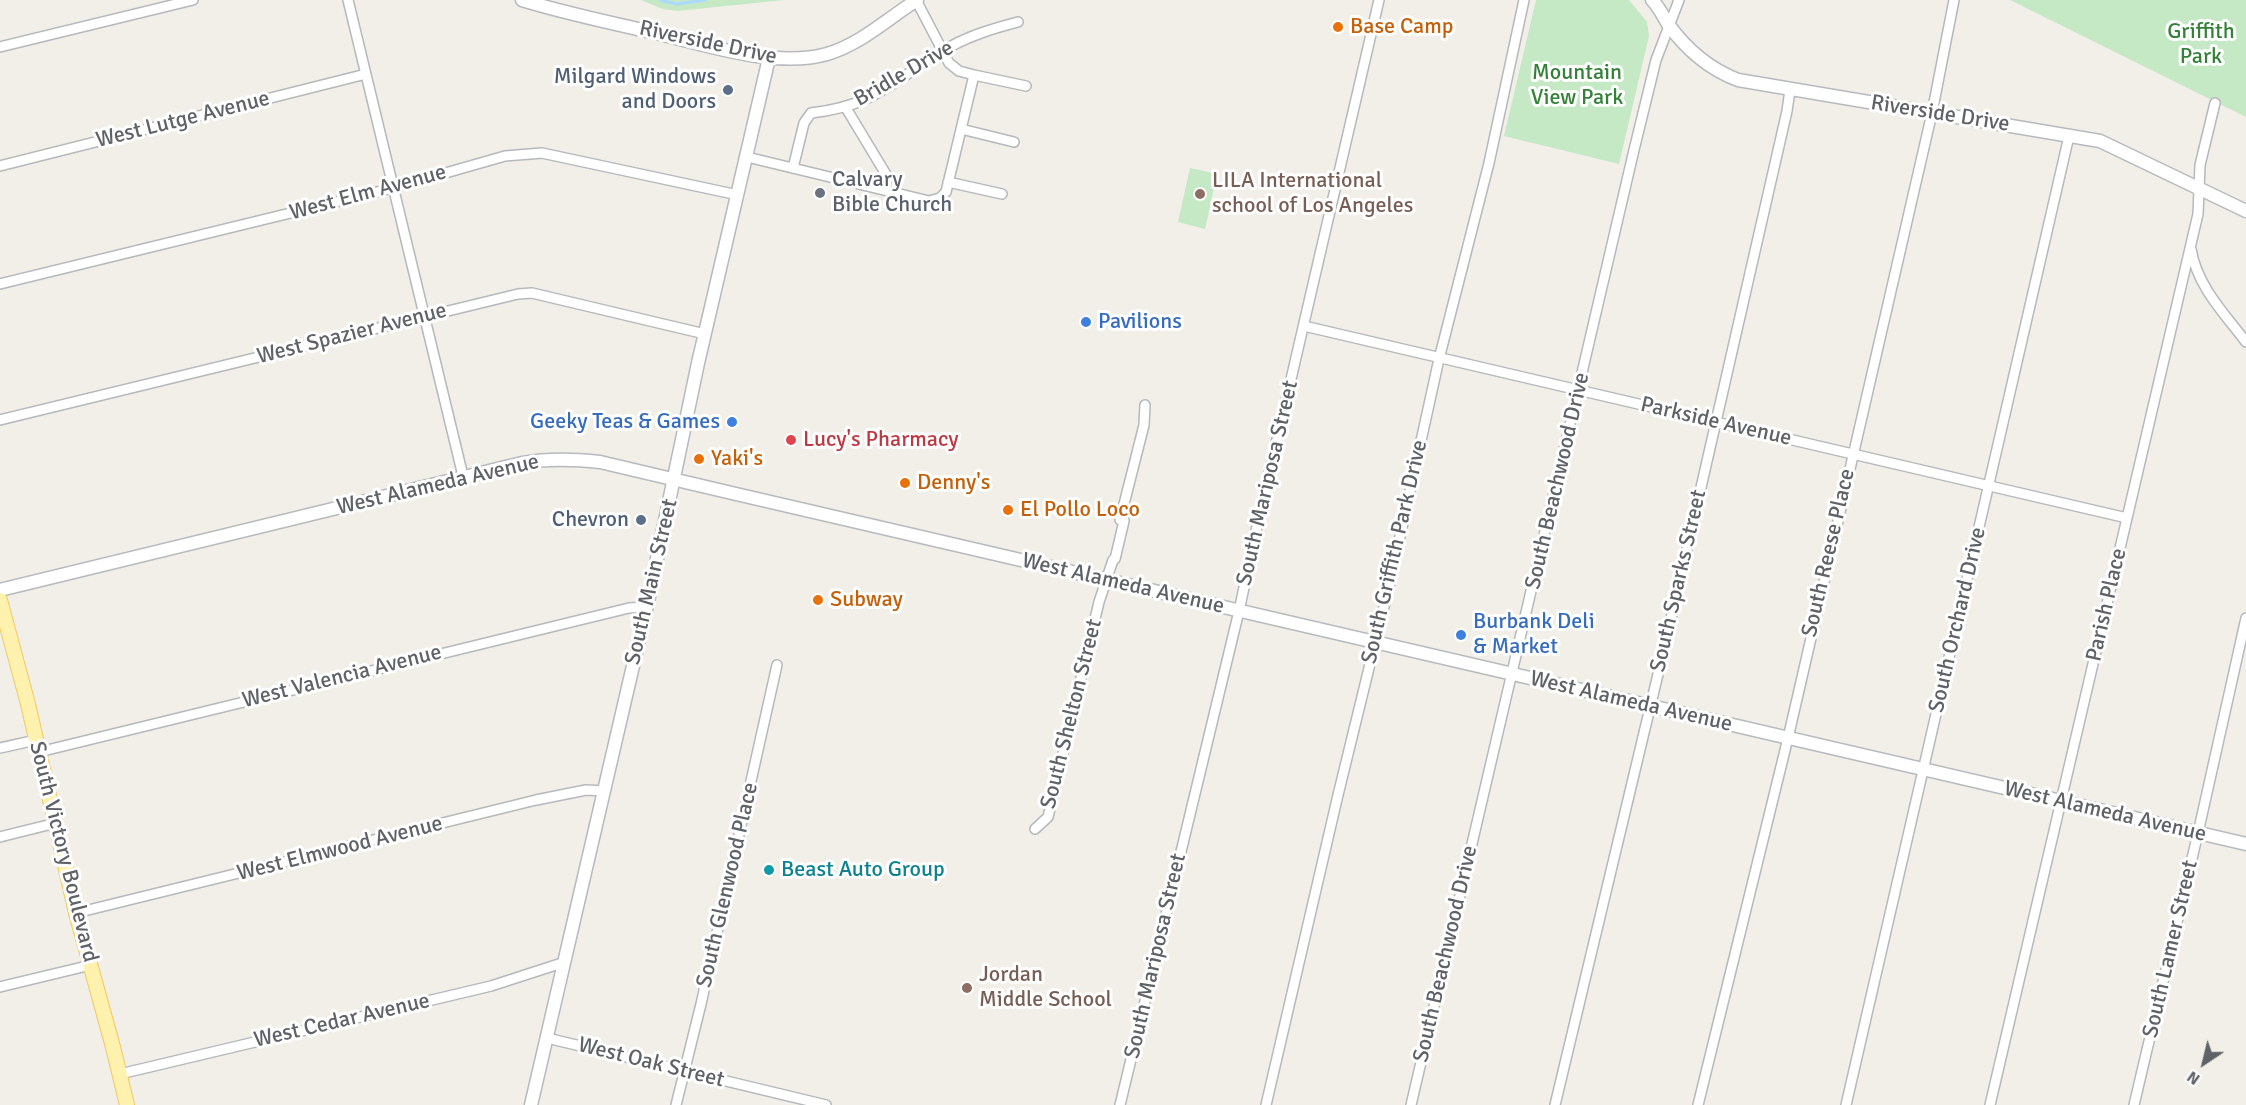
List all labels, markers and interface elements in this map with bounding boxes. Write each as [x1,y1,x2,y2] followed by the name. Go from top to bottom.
[1350,14,1453,40] place label: Base Camp
[637,16,779,70] street label: Riverside Drive
[2167,19,2235,70] park label: Griffith Park
[1331,20,1345,34] marker: Base Camp
[850,35,958,113] street label: Bridle Drive
[1531,60,1623,112] park label: Mountain View Park
[554,64,716,116] place label: Milgard Windows and Doors
[721,83,735,97] marker: Milgard Windows and Doors
[94,86,272,154] street label: West Lutge Avenue
[1869,90,2011,138] street label: Riverside Drive
[287,159,449,227] street label: West Elm Avenue
[832,167,952,218] place label: Calvary Bible Church
[1212,168,1413,220] place label: LILA International school of Los Angeles
[813,186,827,200] marker: Calvary Bible Church
[1193,187,1207,201] marker: LILA International school of Los Angeles
[254,298,450,370] street label: West Spazier Avenue
[1098,309,1182,335] place label: Pavilions
[1079,315,1093,329] marker: Pavilions
[1520,370,1596,592] street label: South Beachwood Drive
[1232,378,1304,588] street label: South Mariposa Street
[1638,392,1794,452] street label: Parkside Avenue
[530,409,720,435] place label: Geeky Teas & Games
[725,415,739,429] marker: Geeky Teas & Games
[803,427,959,453] place label: Lucy's Pharmacy
[784,433,798,447] marker: Lucy's Pharmacy
[1356,437,1434,667] street label: South Griffith Park Drive
[711,446,763,472] place label: Yaki's
[334,449,542,521] street label: West Alameda Avenue
[692,452,706,466] marker: Yaki's
[1797,466,1861,640] street label: South Reese Place
[917,470,990,496] place label: Denny's
[898,476,912,490] marker: Denny's
[1645,487,1713,675] street label: South Sparks Street
[620,497,684,667] street label: South Main Street
[1020,497,1140,523] place label: El Pollo Loco
[1001,503,1015,517] marker: El Pollo Loco
[552,507,629,533] place label: Chevron
[634,513,648,527] marker: Chevron
[1924,525,1992,715] street label: South Orchard Drive
[2081,546,2133,664] street label: Parish Place
[1019,548,1227,620] street label: West Alameda Avenue
[830,587,903,613] place label: Subway
[811,593,825,607] marker: Subway
[1473,609,1595,660] place label: Burbank Deli & Market
[1036,616,1108,812] street label: South Shelton Street
[1454,628,1468,642] marker: Burbank Deli & Market
[240,639,444,715] street label: West Valencia Avenue
[1527,666,1735,738] street label: West Alameda Avenue
[23,739,103,965] street label: South Victory Boulevard
[2001,776,2209,848] street label: West Alameda Avenue
[692,780,764,990] street label: South Glenwood Place
[234,811,446,887] street label: West Elmwood Avenue
[1408,843,1484,1065] street label: South Beachwood Drive
[1120,851,1192,1061] street label: South Mariposa Street
[781,857,945,883] place label: Beast Auto Group
[2138,858,2204,1040] street label: South Lamer Street
[762,863,776,877] marker: Beast Auto Group
[979,962,1112,1014] place label: Jordan Middle School
[960,981,974,995] marker: Jordan Middle School
[251,988,433,1054] street label: West Cedar Avenue
[575,1032,727,1094] street label: West Oak Street
[2174,1033,2234,1093] north arrow
[2183,1066,2204,1089] text: N

